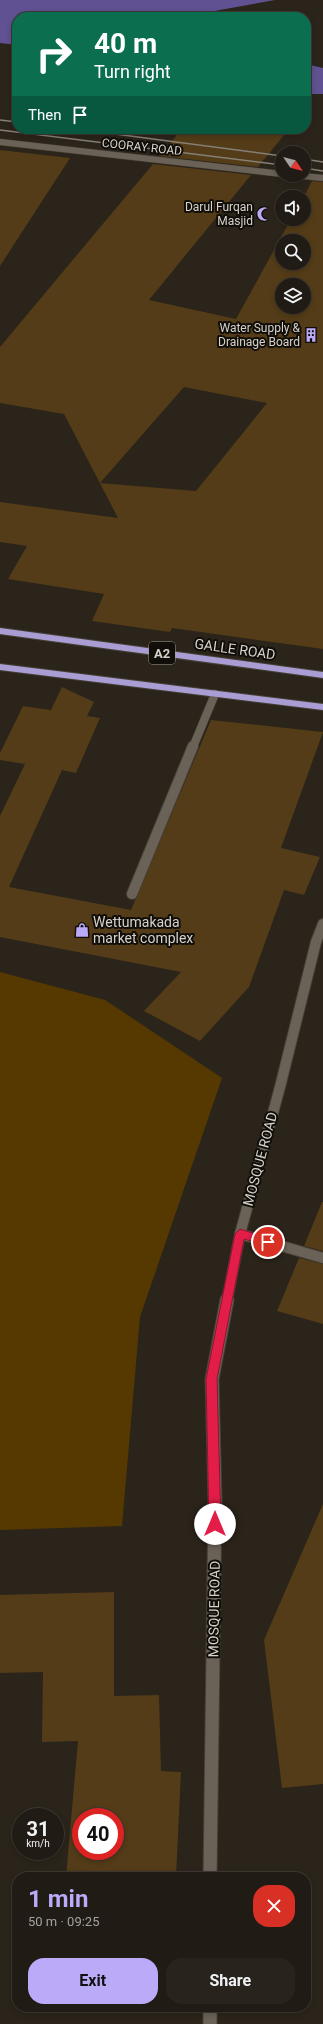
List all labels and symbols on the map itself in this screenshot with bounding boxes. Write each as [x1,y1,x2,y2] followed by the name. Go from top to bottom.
[101,136,183,158] street label: COORAY ROAD
[275,146,311,182] north arrow
[185,200,253,228] place label: Darul Furqan Masjid
[256,206,272,222] mosque icon: Darul Furqan Masjid
[218,321,301,349] place label: Water Supply & Drainage Board
[303,327,319,343] building icon: Water Supply & Drainage Board
[193,635,277,663] street label: GALLE ROAD
[149,642,175,664] road number: A2
[93,914,193,946] place label: Wettumakada market complex
[74,922,90,938] shop icon: Wettumakada market complex
[240,1110,280,1208] street label: MOSQUE ROAD
[251,1225,285,1259] pin
[194,1503,236,1545] position arrow
[205,1560,223,1658] street label: MOSQUE ROAD
[72,1808,124,1860] speed limit sign: 40

